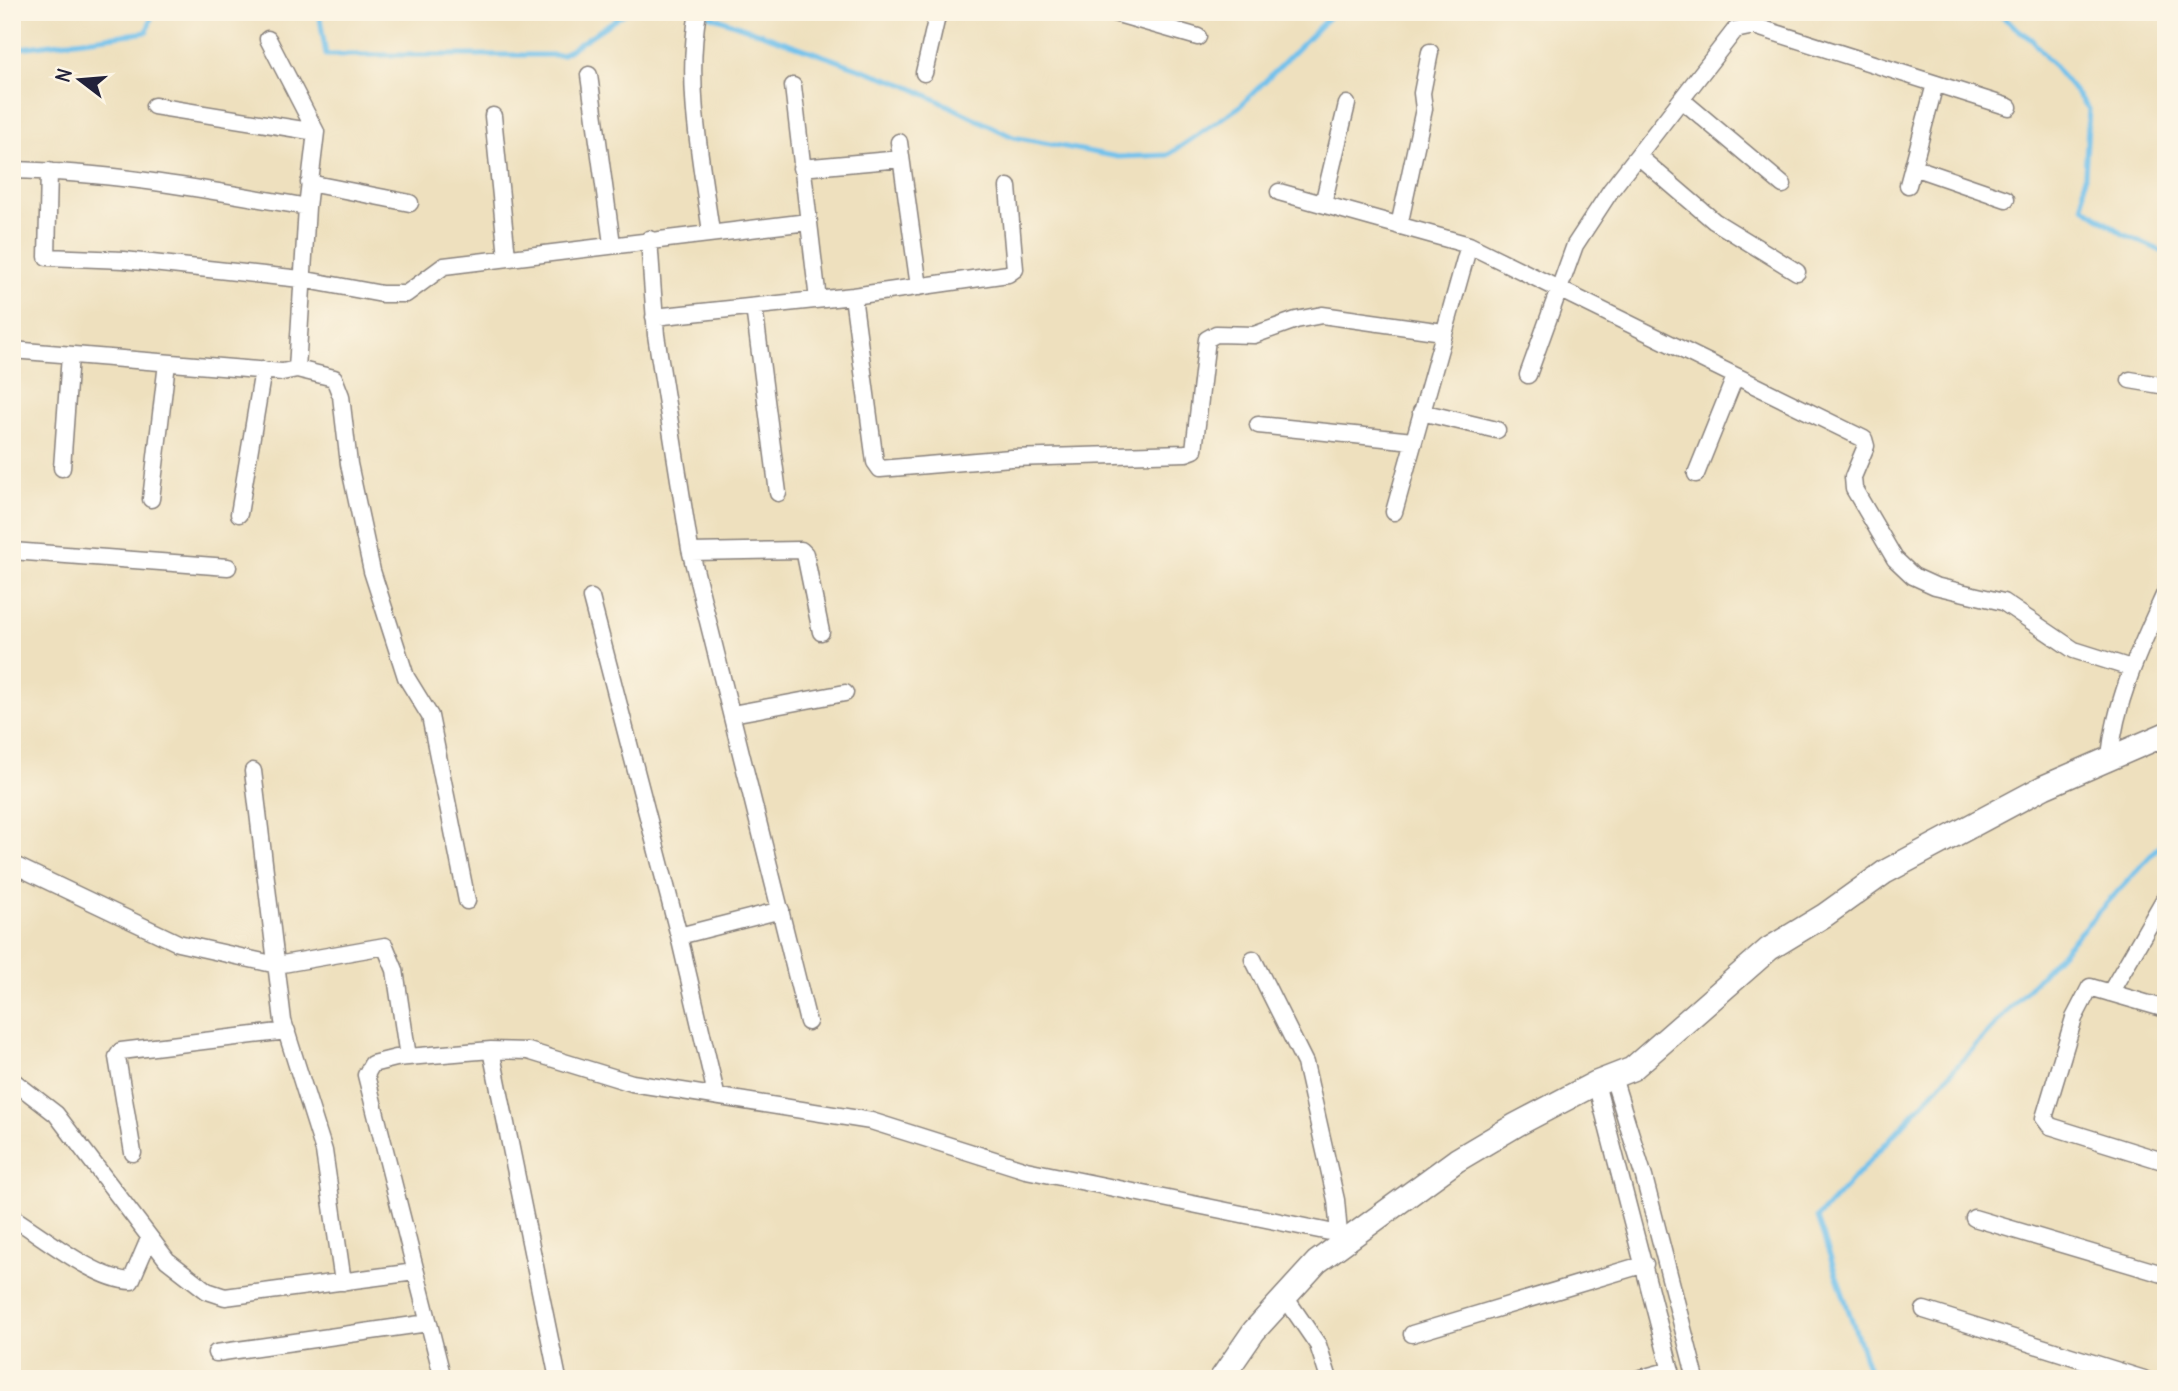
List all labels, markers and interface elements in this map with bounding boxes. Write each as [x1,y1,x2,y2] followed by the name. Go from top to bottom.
[46,46,116,116] north arrow
[50,66,77,85] text: N

